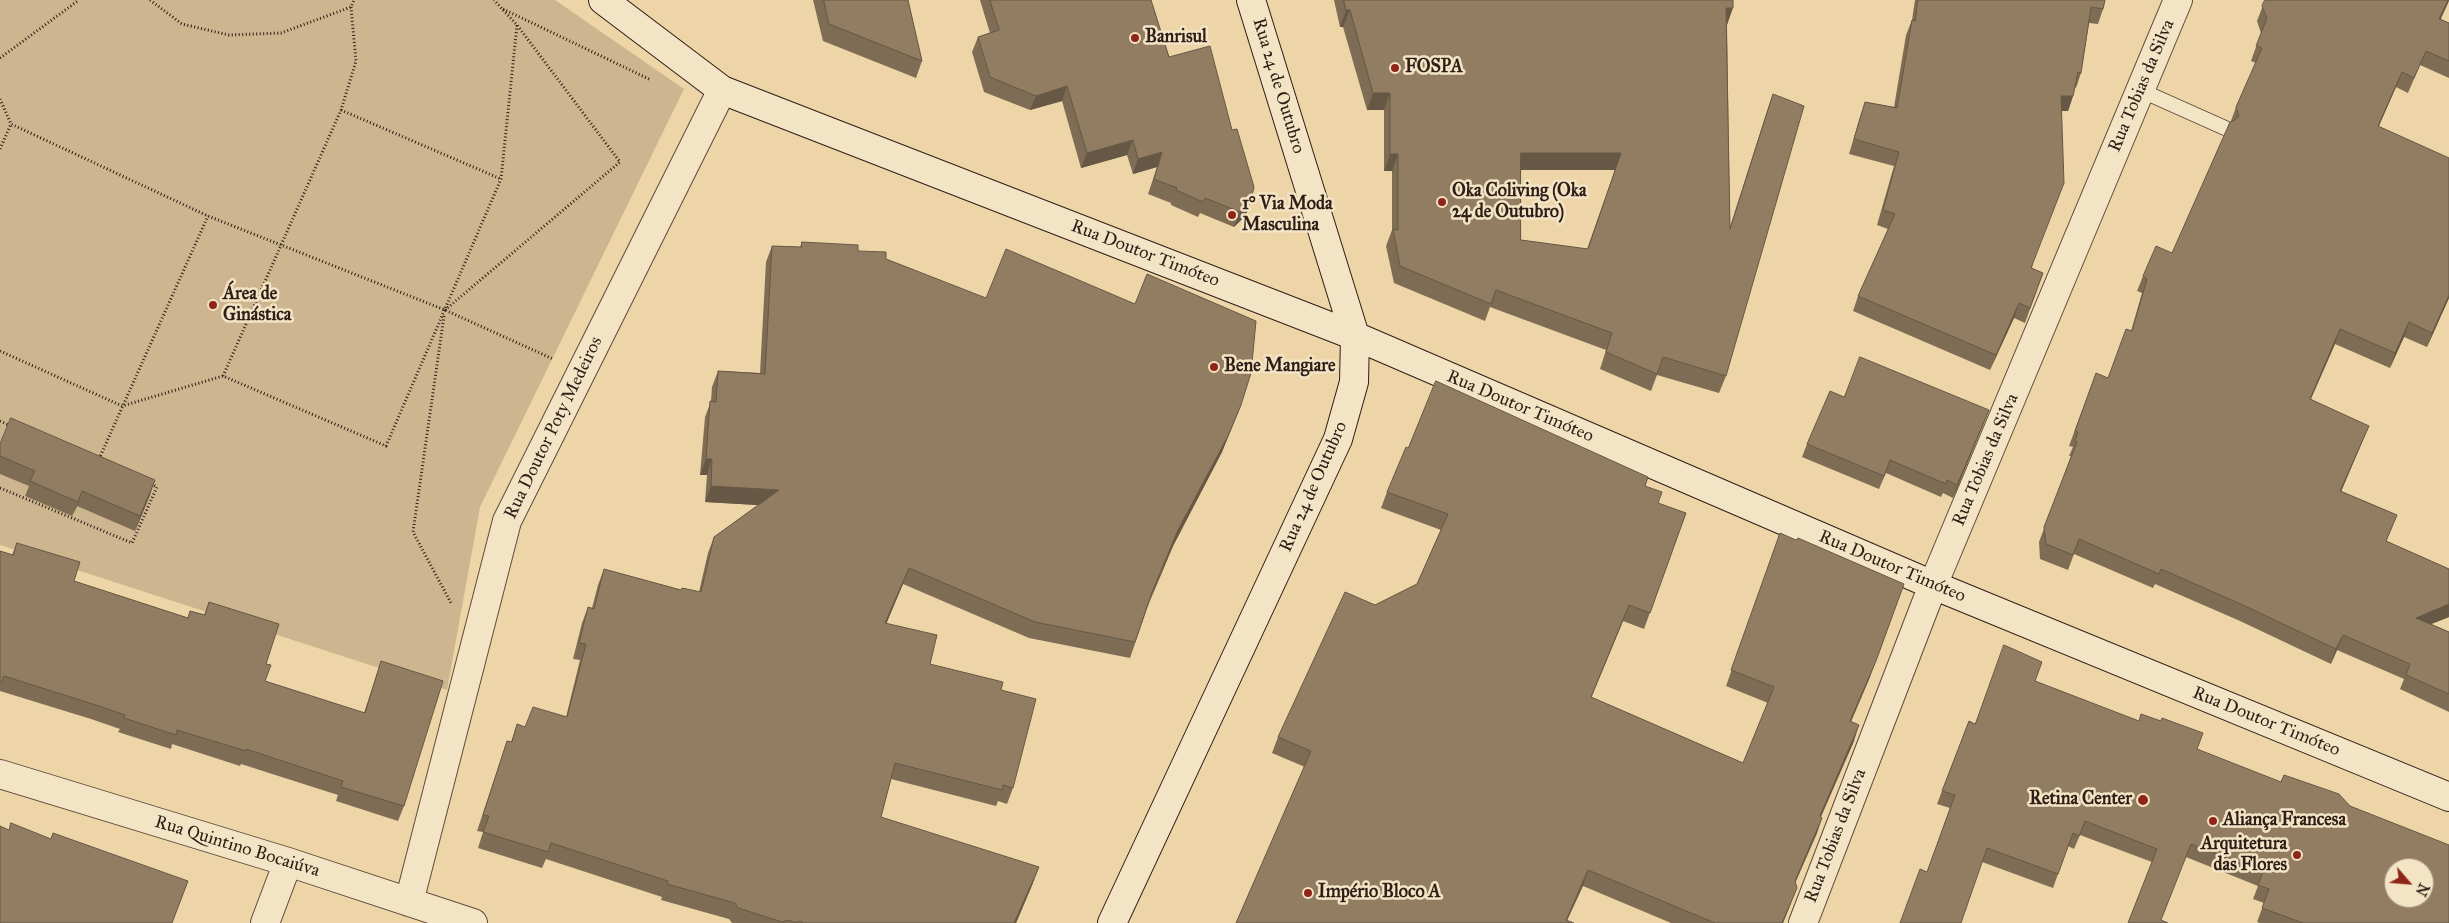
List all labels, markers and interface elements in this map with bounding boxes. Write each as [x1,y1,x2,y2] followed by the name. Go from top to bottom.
[1247,16,1309,156] street label: Rua 24 de Outubro
[2104,16,2180,156] street label: Rua Tobias da Silva
[1145,27,1207,49] place label: Banrisul
[1129,32,1141,44] marker: Banrisul
[1405,57,1463,79] place label: FOSPA
[1389,62,1401,74] marker: FOSPA
[1452,181,1587,223] place label: Oka Coliving (Oka 24 de Outubro)
[1242,194,1333,236] place label: 1° Via Moda Masculina
[1436,196,1448,208] marker: Oka Coliving (Oka 24 de Outubro)
[1226,209,1238,221] marker: 1° Via Moda Masculina
[1068,216,1222,292] street label: Rua Doutor Timóteo
[223,284,291,326] place label: Área de Ginástica
[207,299,219,311] marker: Área de Ginástica
[500,333,608,523] street label: Rua Doutor Poty Medeiros
[1224,356,1335,378] place label: Bene Mangiare
[1208,361,1220,373] marker: Bene Mangiare
[1443,366,1597,448] street label: Rua Doutor Timóteo
[1948,390,2024,530] street label: Rua Tobias da Silva
[1276,418,1352,556] street label: Rua 24 de Outubro
[1815,526,1969,608] street label: Rua Doutor Timóteo
[2189,683,2343,761] street label: Rua Doutor Timóteo
[1800,766,1872,906] street label: Rua Tobias da Silva
[2029,789,2132,811] place label: Retina Center
[2136,793,2150,807] marker: Retina Center
[2223,810,2346,832] place label: Aliança Francesa
[152,812,322,882] street label: Rua Quintino Bocaiúva
[2207,815,2219,827] marker: Aliança Francesa
[2201,834,2287,876] place label: Arquitetura das Flores
[2291,849,2303,861] marker: Arquitetura das Flores
[2384,858,2434,908] north arrow
[2412,880,2432,899] text: N
[1318,882,1441,904] place label: Império Bloco A
[1302,887,1314,899] marker: Império Bloco A

